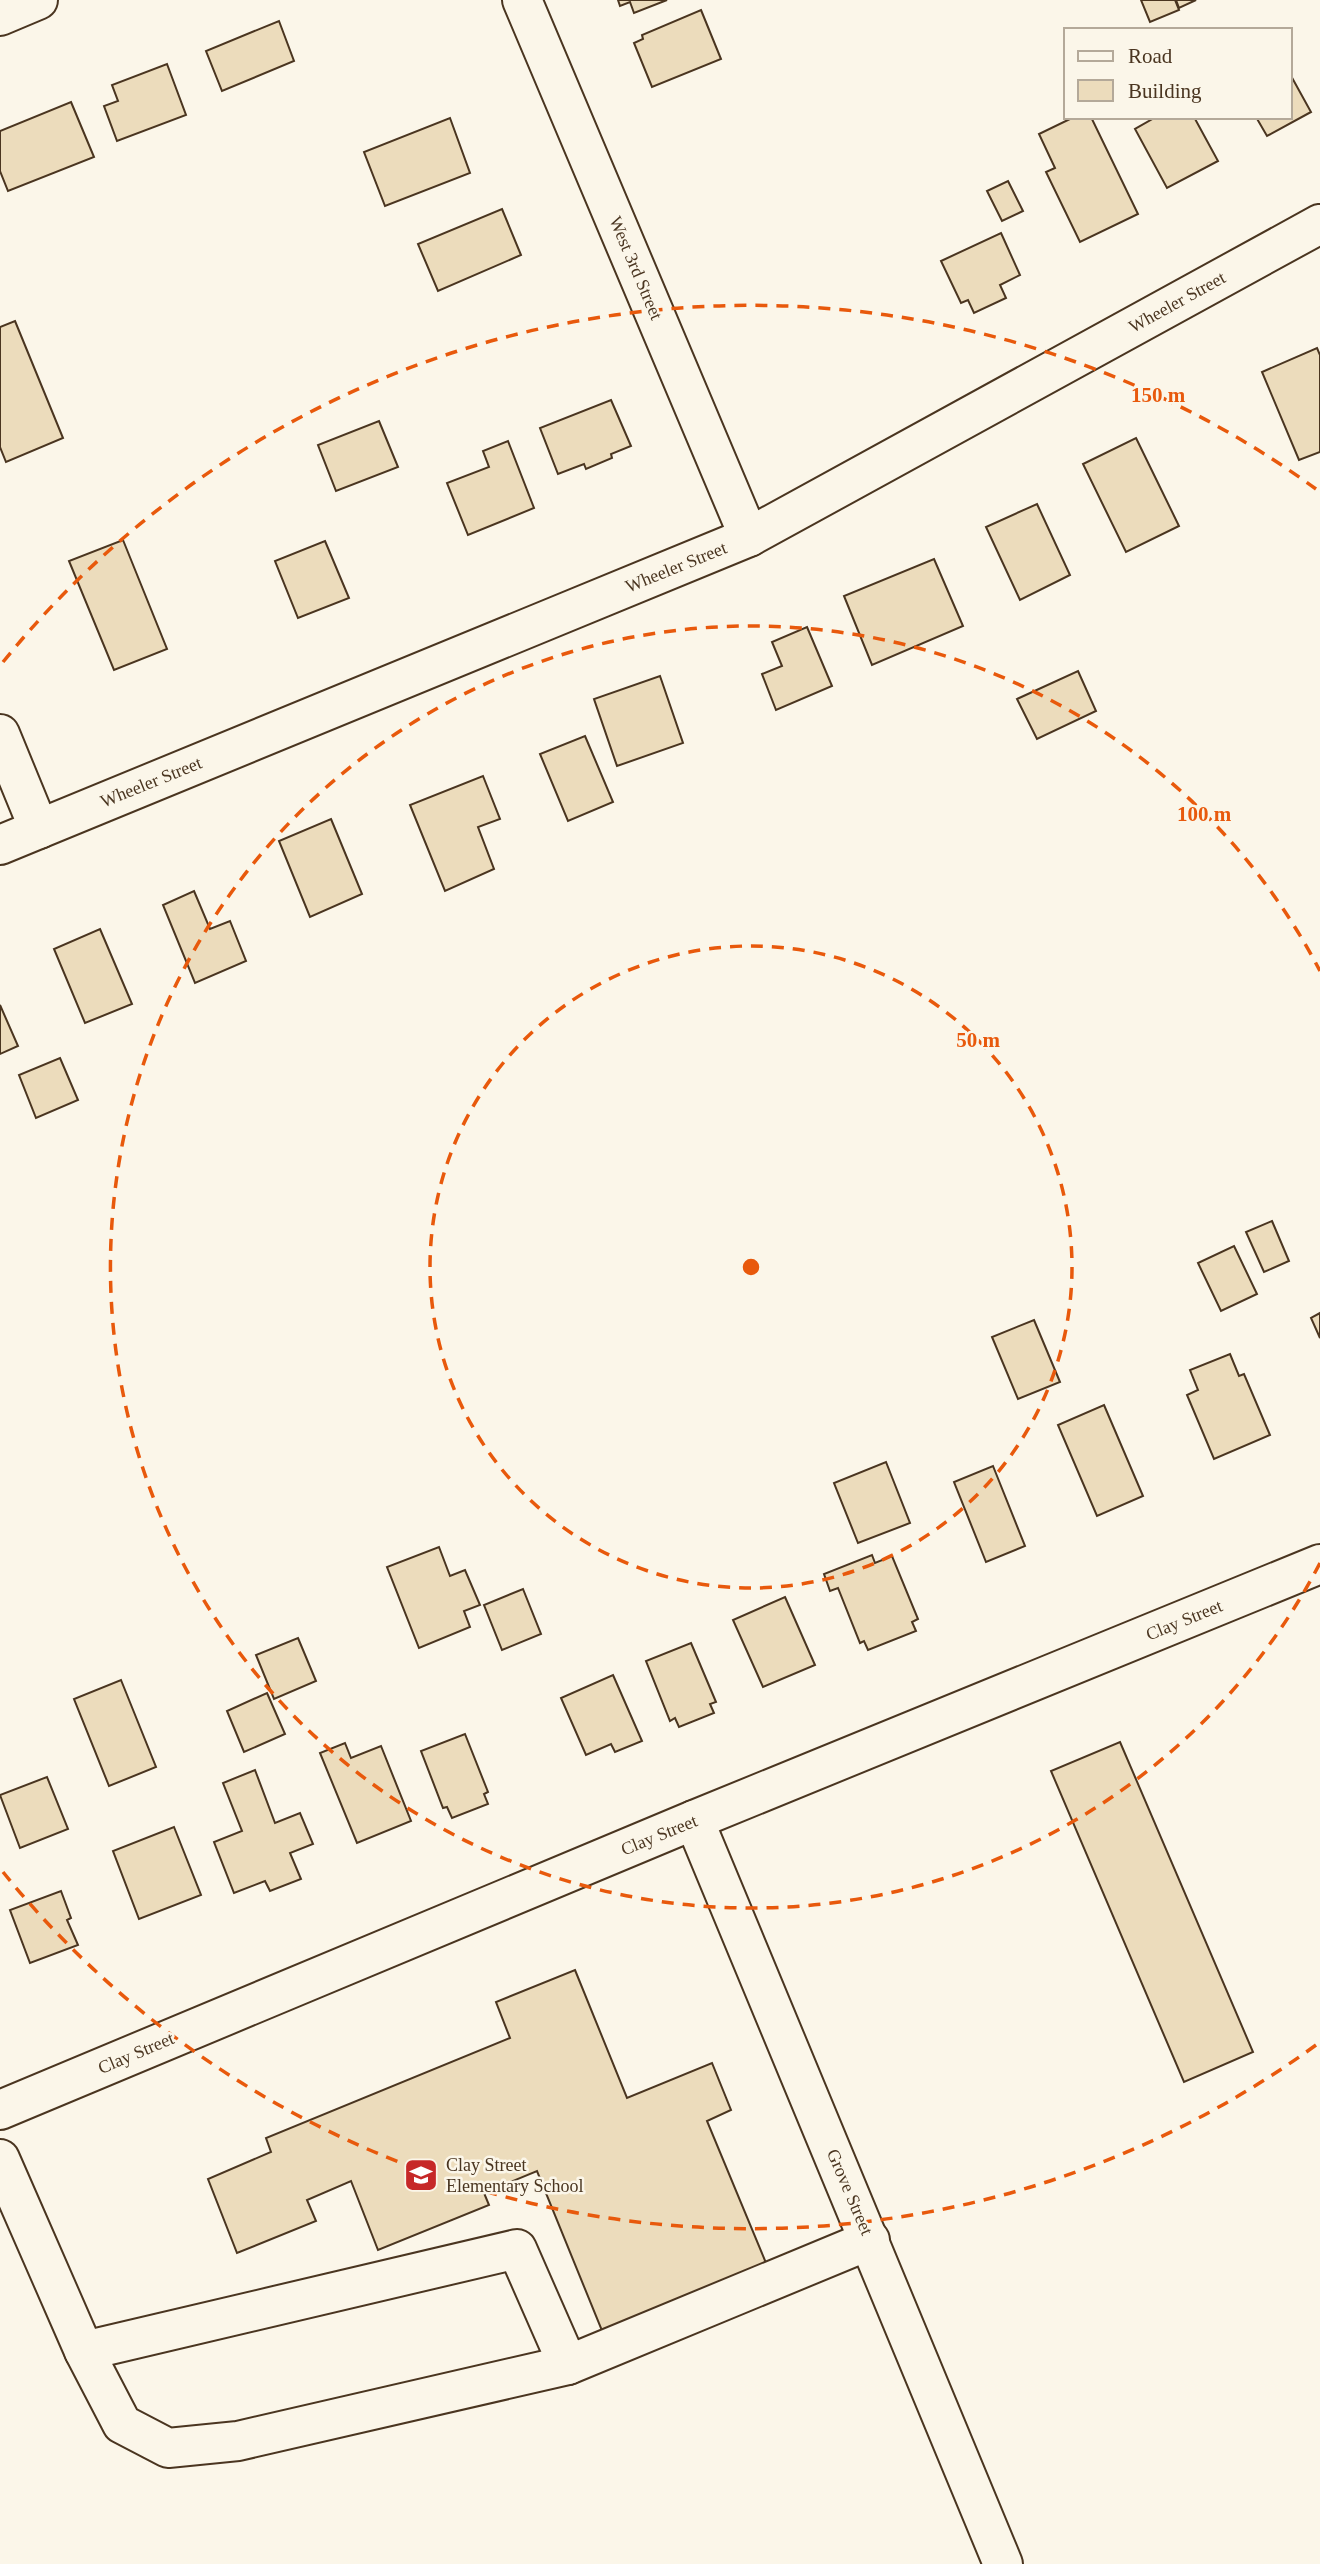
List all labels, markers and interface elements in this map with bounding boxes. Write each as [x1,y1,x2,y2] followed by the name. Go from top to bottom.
[1064,28,1292,119] legend
[1128,44,1173,68] text: Road
[1128,79,1202,103] text: Building
[605,213,667,323] street label: West 3rd Street
[1125,267,1229,337] street label: Wheeler Street
[1131,383,1186,407] text: 150 m
[622,538,730,596] street label: Wheeler Street
[97,753,205,811] street label: Wheeler Street
[1177,802,1232,826] text: 100 m
[956,1028,1000,1052] text: 50 m
[739,1255,763,1279] centre of rings
[1143,1596,1225,1644] street label: Clay Street
[618,1811,700,1859] street label: Clay Street
[95,2028,177,2078] street label: Clay Street
[823,2146,877,2238] street label: Grove Street
[446,2155,583,2196] place label: Clay Street Elementary School
[402,2156,440,2194] school or university icon: Clay Street Elementary School

